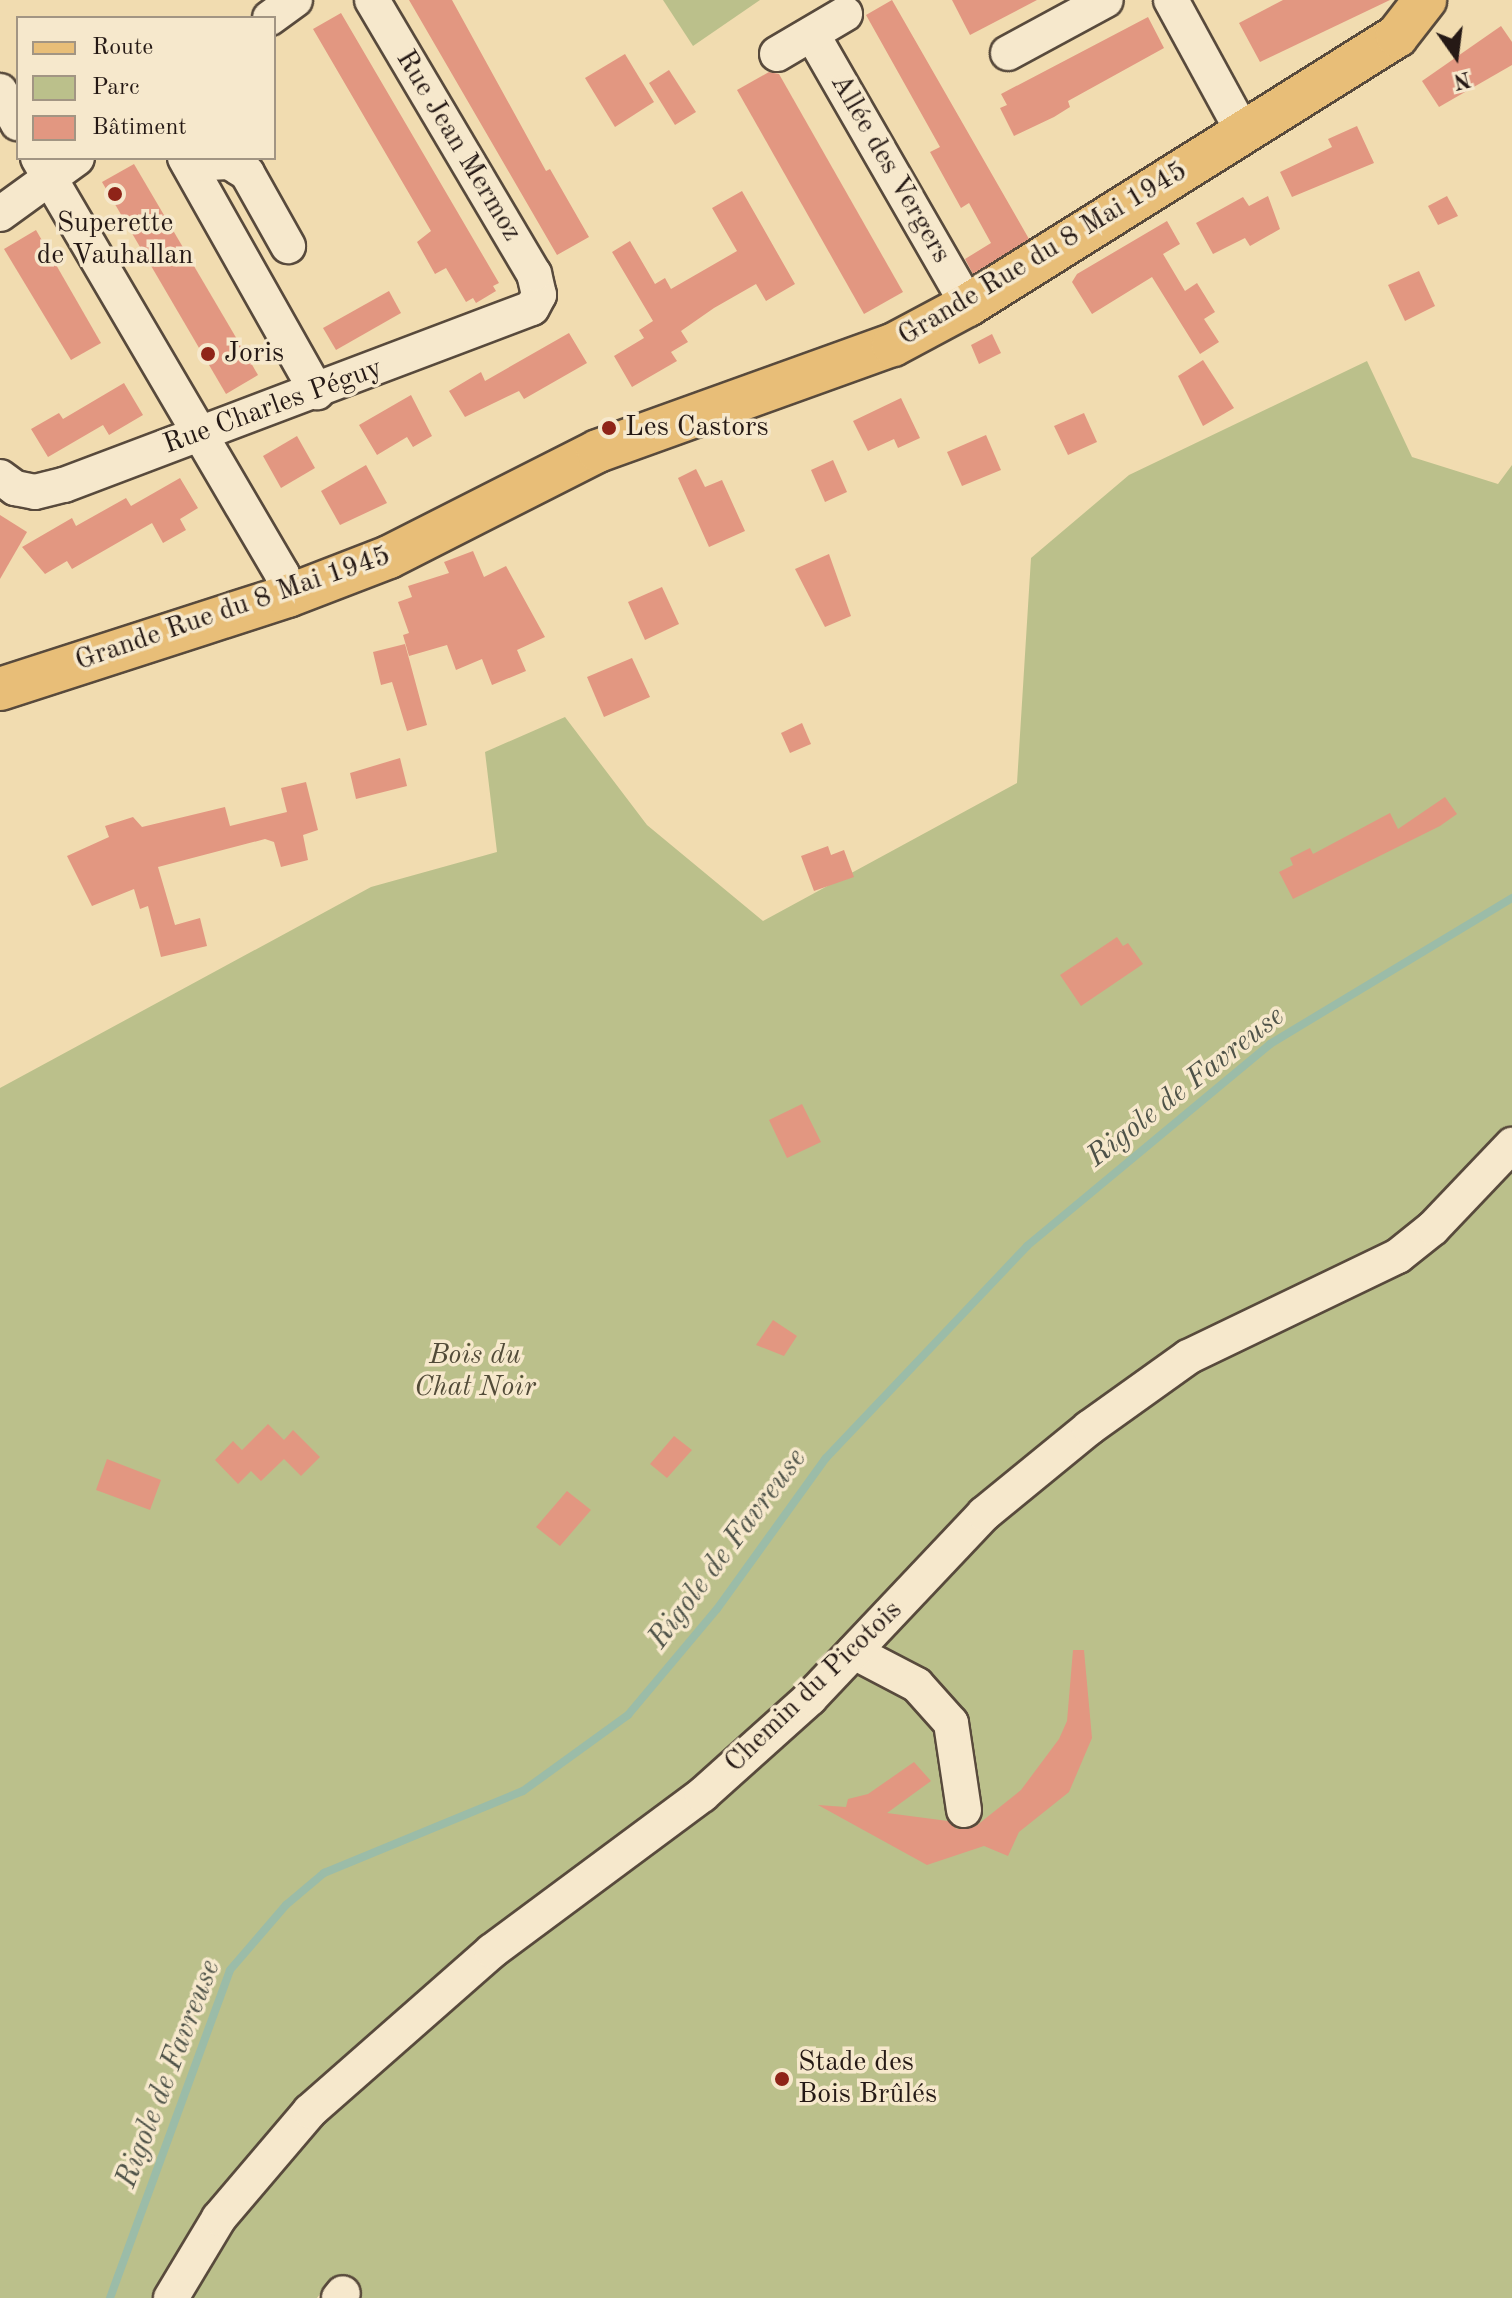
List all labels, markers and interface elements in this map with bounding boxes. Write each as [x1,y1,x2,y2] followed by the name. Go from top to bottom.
[16,16,276,160] legend
[1416,16,1496,96] north arrow
[92,36,153,60] text: Route
[388,44,528,248] street label: Rue Jean Mermoz
[1451,67,1473,92] text: N
[822,69,958,269] street label: Allée des Vergers
[92,76,139,100] text: Parc
[92,116,187,140] text: Bâtiment
[893,154,1193,354] street label: Grande Rue du 8 Mai 1945
[106,185,124,203] marker: Superette de Vauhallan
[37,207,193,273] place label: Superette de Vauhallan
[224,337,284,371] place label: Joris
[199,345,217,363] marker: Joris
[159,352,387,462] street label: Rue Charles Péguy
[625,411,769,445] place label: Les Castors
[600,419,618,437] marker: Les Castors
[71,539,395,679] street label: Grande Rue du 8 Mai 1945
[1080,999,1292,1175] water label: Rigole de Favreuse
[414,1339,536,1405] park label: Bois du Chat Noir
[641,1442,815,1656] water label: Rigole de Favreuse
[718,1594,910,1780] street label: Chemin du Picotois
[109,1955,229,2193] water label: Rigole de Favreuse
[798,2046,937,2112] place label: Stade des Bois Brûlés
[773,2070,791,2088] marker: Stade des Bois Brûlés

